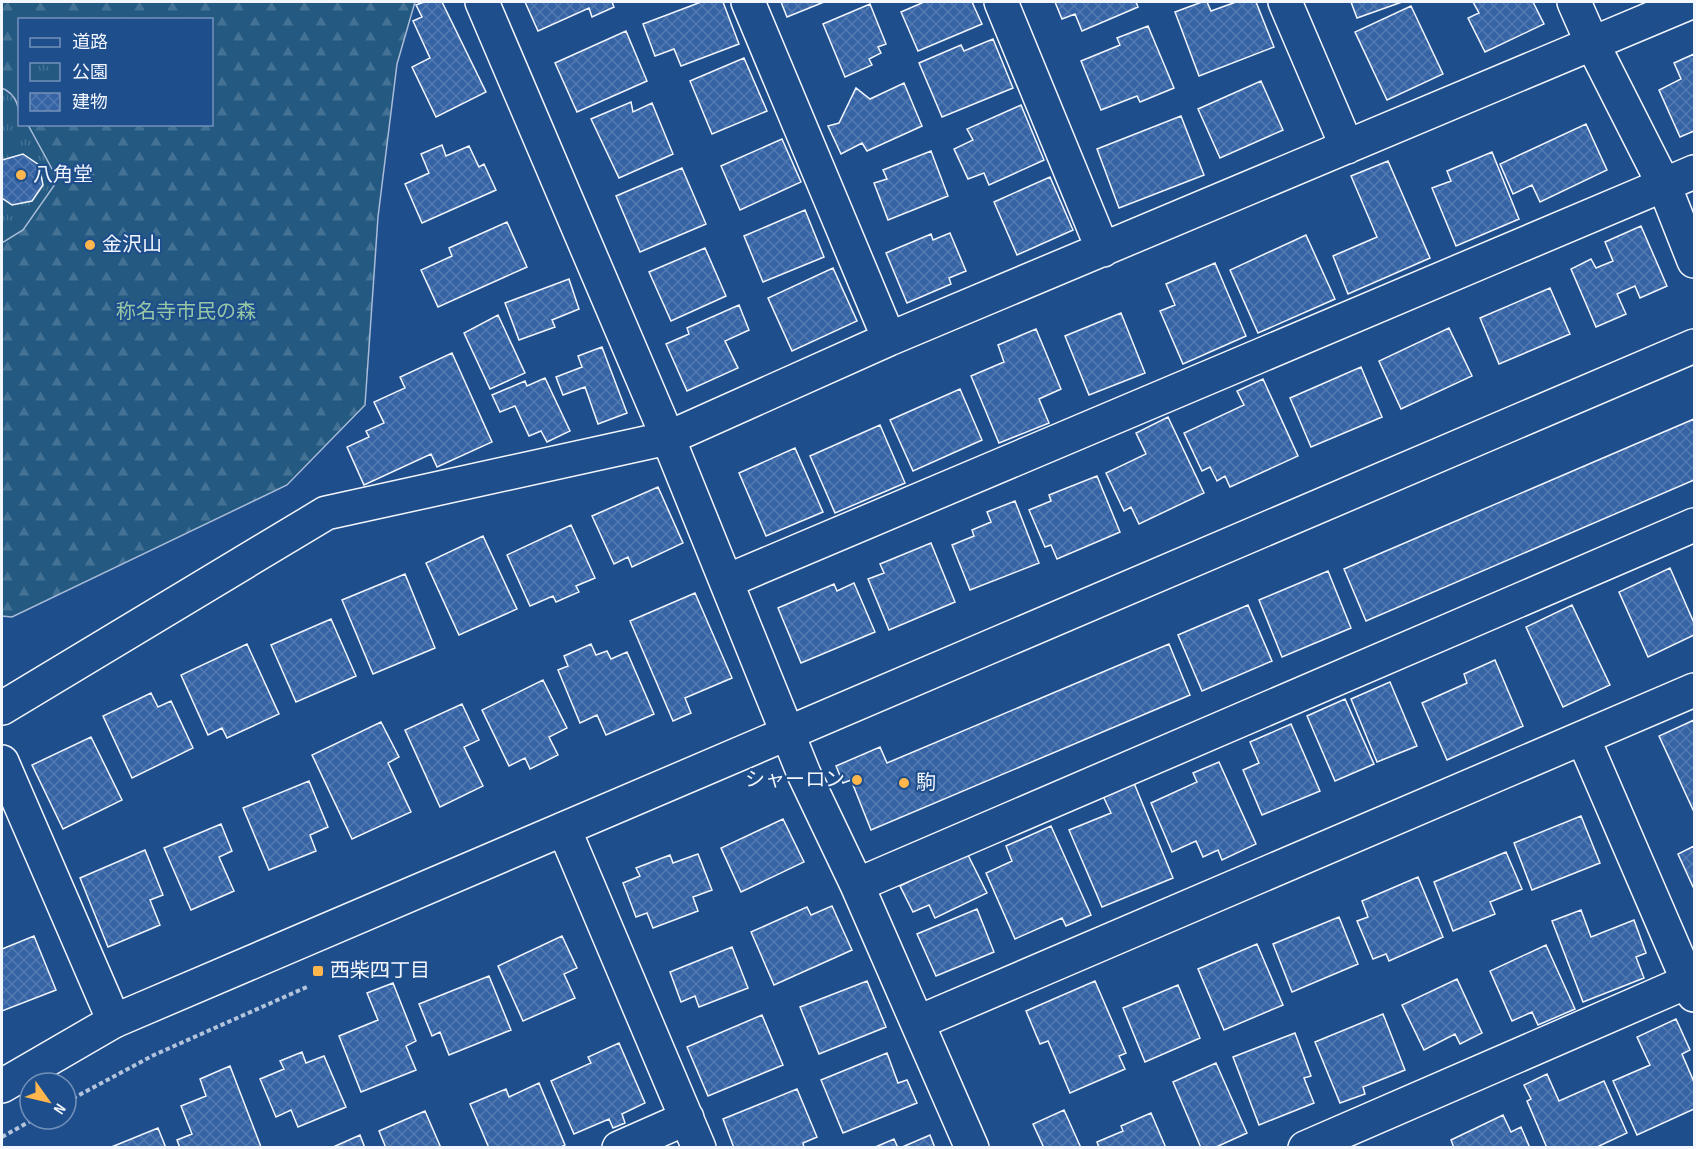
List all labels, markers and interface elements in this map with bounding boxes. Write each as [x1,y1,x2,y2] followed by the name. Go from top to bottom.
[18,18,213,126] legend
[72,32,108,53] text: 道路
[72,62,108,83] text: 公園
[72,92,108,113] text: 建物
[33,163,93,187] place label: 八角堂
[14,168,28,182] marker: 八角堂
[102,233,162,257] place label: 金沢山
[83,238,97,252] marker: 金沢山
[116,300,256,324] park label: 称名寺市民の森
[745,768,845,792] place label: シャーロン
[916,771,936,795] place label: 駒
[850,773,864,787] marker: シャーロン
[897,776,911,790] marker: 駒
[330,959,430,983] place label: 西柴四丁目
[311,964,325,978] marker: 西柴四丁目
[18,1071,78,1131] north arrow
[49,1100,69,1117] text: N

